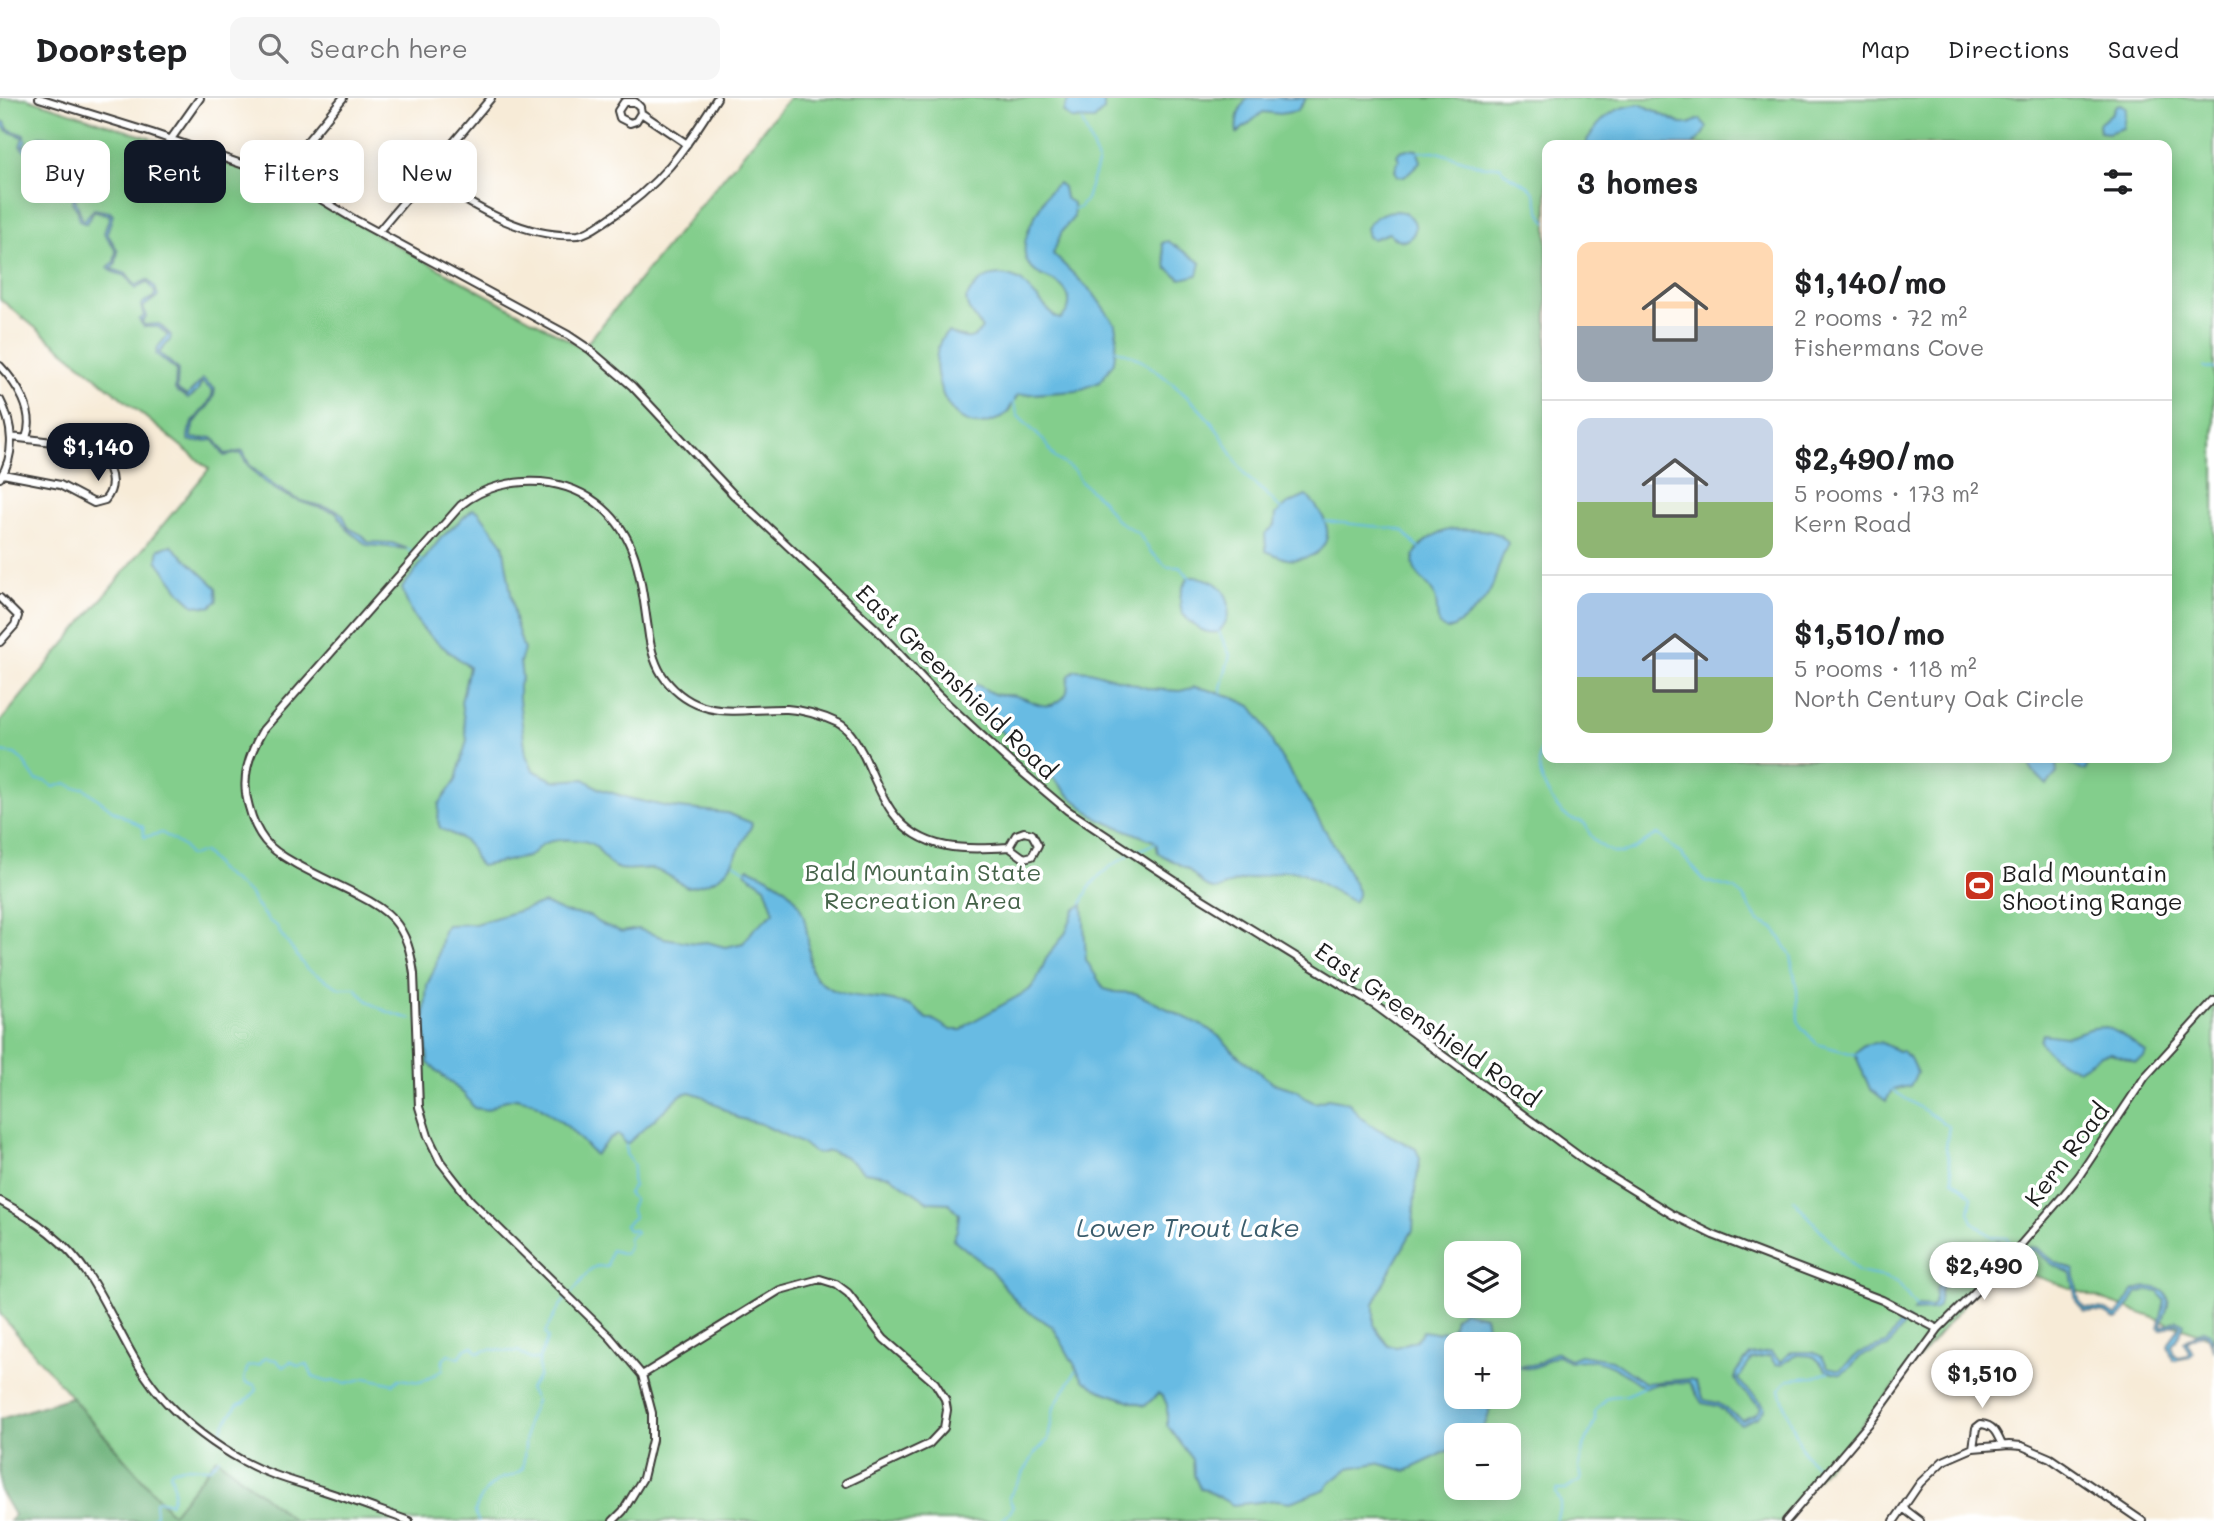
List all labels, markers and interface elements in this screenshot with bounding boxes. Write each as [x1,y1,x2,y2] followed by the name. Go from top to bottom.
[230,17,720,80] search box
[35,27,188,70] text: Doorstep
[254,29,292,67] icon: search
[310,31,468,65] text: Search here
[1861,33,1910,64] text: Map
[1948,33,2070,64] text: Directions
[2108,33,2179,64] text: Saved
[21,140,110,203] chip: Buy
[124,140,226,203] chip: Rent
[240,140,364,203] chip: Filters
[378,140,477,203] chip: New
[1577,162,1698,202] text: 3 homes
[2099,163,2137,201] icon: filters
[1794,262,1946,302] text: $1,140/mo
[1633,270,1717,354] icon: home
[1794,302,1967,332] text: 2 rooms · 72 m²
[1794,332,1984,362] text: Fishermans Cove
[41,424,155,483] pin: $1,140
[62,431,134,461] text: $1,140
[1794,438,1954,478] text: $2,490/mo
[1633,446,1717,530] icon: home
[1794,478,1979,508] text: 5 rooms · 173 m²
[1794,508,1911,538] text: Kern Road
[850,577,1064,785] street label: East Greenshield Road
[1794,613,1945,653] text: $1,510/mo
[1633,621,1717,705] icon: home
[1794,653,1977,683] text: 5 rooms · 118 m²
[1794,683,2084,713] text: North Century Oak Circle
[805,856,1041,915] park label: Bald Mountain State Recreation Area
[2002,857,2183,916] place label: Bald Mountain Shooting Range
[1962,869,1996,903] sports icon: Bald Mountain Shooting Range
[1310,935,1546,1113] street label: East Greenshield Road
[2017,1096,2115,1212] street label: Kern Road
[1076,1210,1300,1244] water label: Lower Trout Lake
[1444,1241,1521,1500] map controls
[1444,1241,1521,1318] button: layers
[1927,1242,2041,1302] pin: $2,490
[1945,1250,2023,1280] text: $2,490
[1444,1332,1521,1409] button: +
[1925,1350,2039,1410] pin: $1,510
[1947,1358,2017,1388] text: $1,510
[1444,1423,1521,1500] button: −

